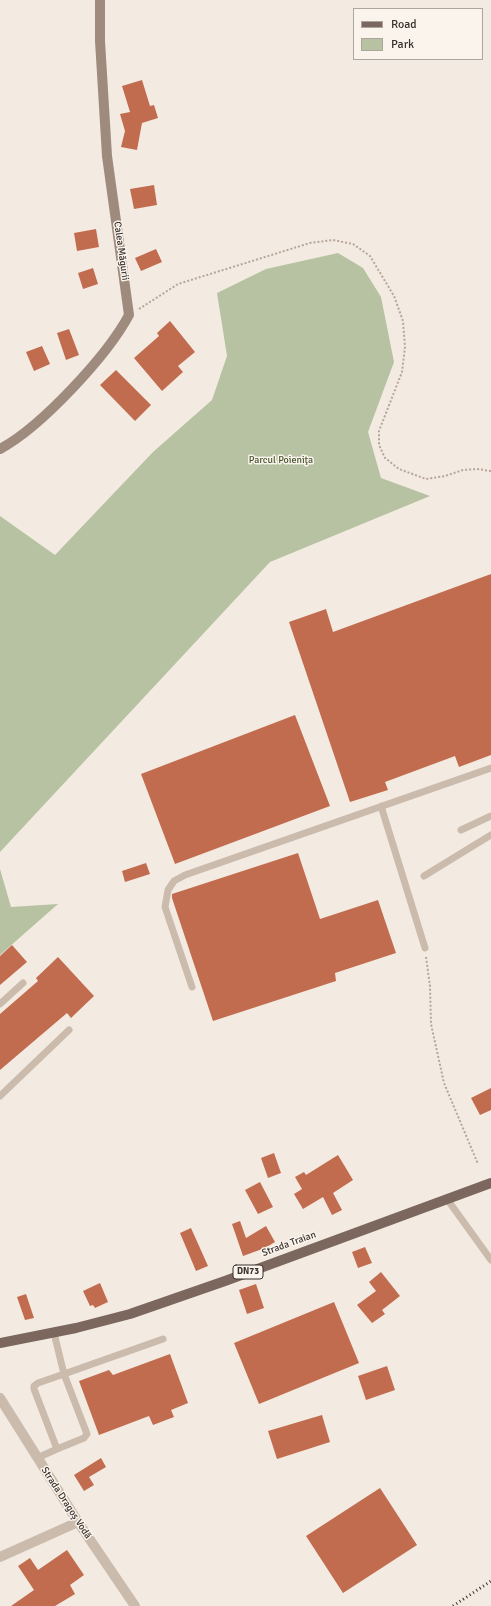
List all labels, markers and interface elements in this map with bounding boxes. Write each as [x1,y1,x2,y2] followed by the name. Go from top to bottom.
[353,8,483,60] legend
[391,17,417,32] text: Road
[391,37,414,52] text: Park
[111,221,131,281] street label: Calea Măgurii
[249,454,313,466] park label: Parcul Poieniţa
[260,1229,318,1259] street label: Strada Traian
[233,1265,263,1279] road number: DN73
[38,1465,94,1541] street label: Strada Dragoș Vodă

